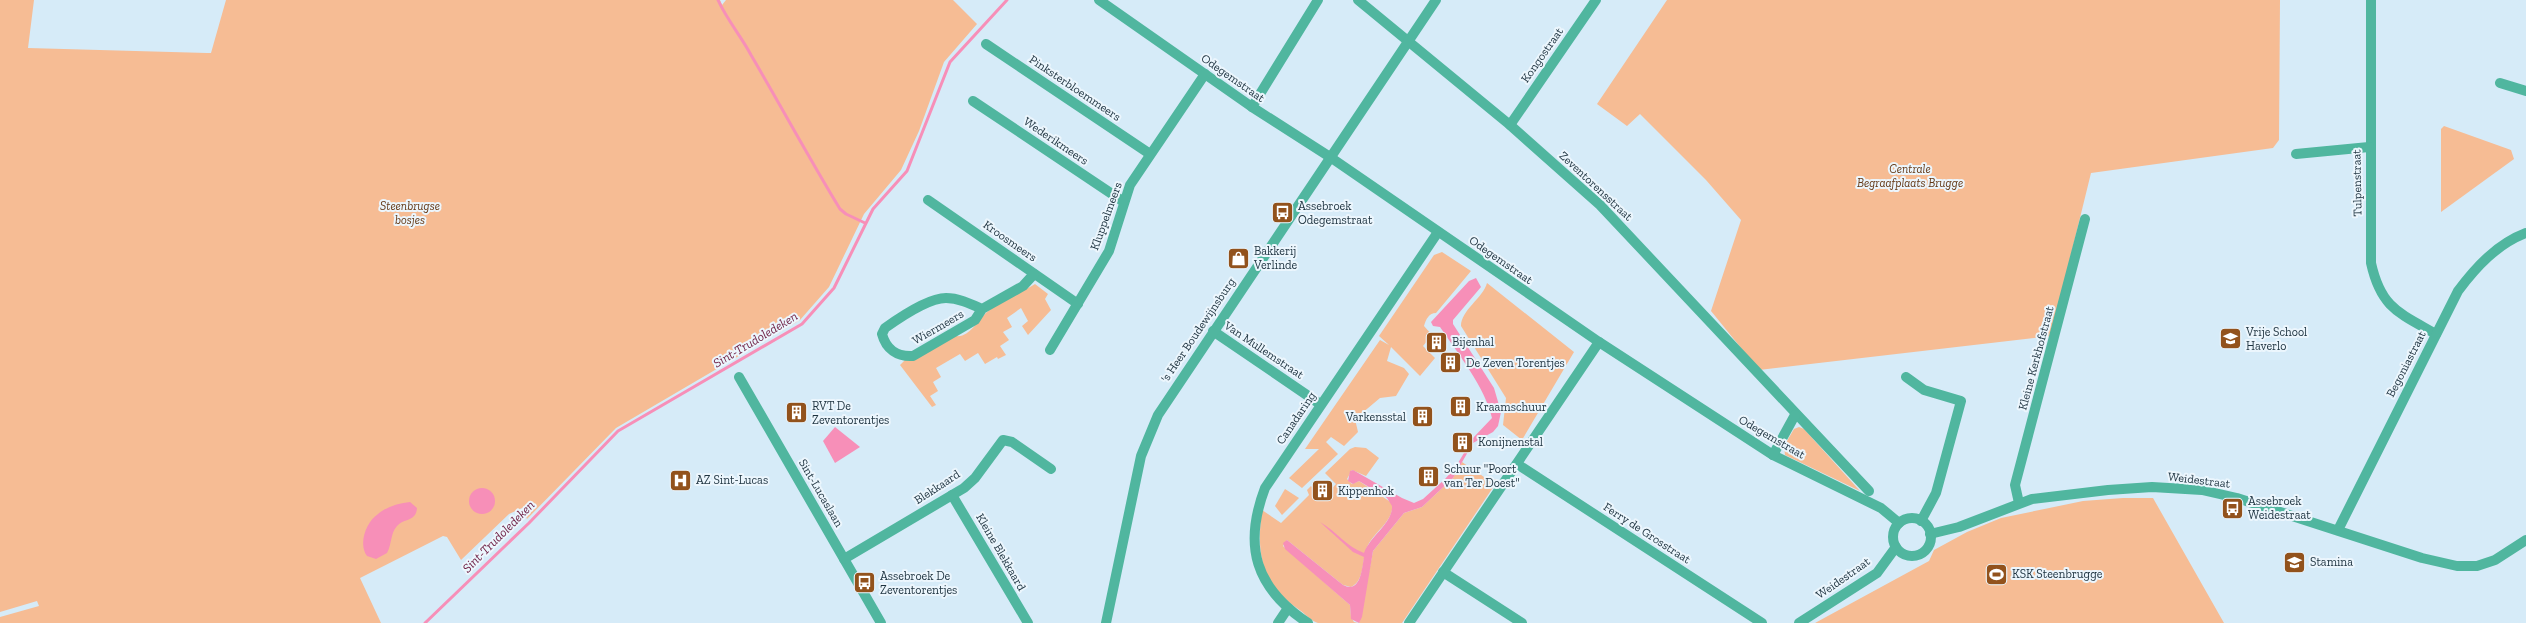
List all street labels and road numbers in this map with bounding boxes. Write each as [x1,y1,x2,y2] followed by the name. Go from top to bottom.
[1518,24,1566,85] street label: Kongostraat
[1199,51,1268,105] street label: Odegemstraat
[1027,52,1123,124] street label: Pinksterbloemmeers
[1021,114,1091,168] street label: Wederikmeers
[1556,148,1636,224] street label: Zeventorensstraat
[2349,149,2365,217] street label: Tulpenstraat
[1087,180,1125,252] street label: Kluppelmeers
[980,217,1040,265] street label: Kroosmeers
[1467,233,1536,287] street label: Odegemstraat
[1158,275,1239,385] street label: 's Heer Boudewijnsburg
[2015,304,2057,411] street label: Kleine Kerkhofstraat
[910,307,966,347] street label: Wiermeers
[1221,318,1307,382] street label: Van Mullemstraat
[2383,328,2429,399] street label: Begoniastraat
[1273,389,1319,447] street label: Canadaring
[1736,412,1808,462] street label: Odegemstraat
[796,456,846,530] street label: Sint-Lucaslaan
[912,467,963,507] street label: Blekkaard
[2167,469,2231,491] street label: Weidestraat
[1601,500,1694,567] street label: Ferry de Grosstraat
[973,511,1029,593] street label: Kleine Blekkaard
[1813,554,1873,602] street label: Weidestraat

